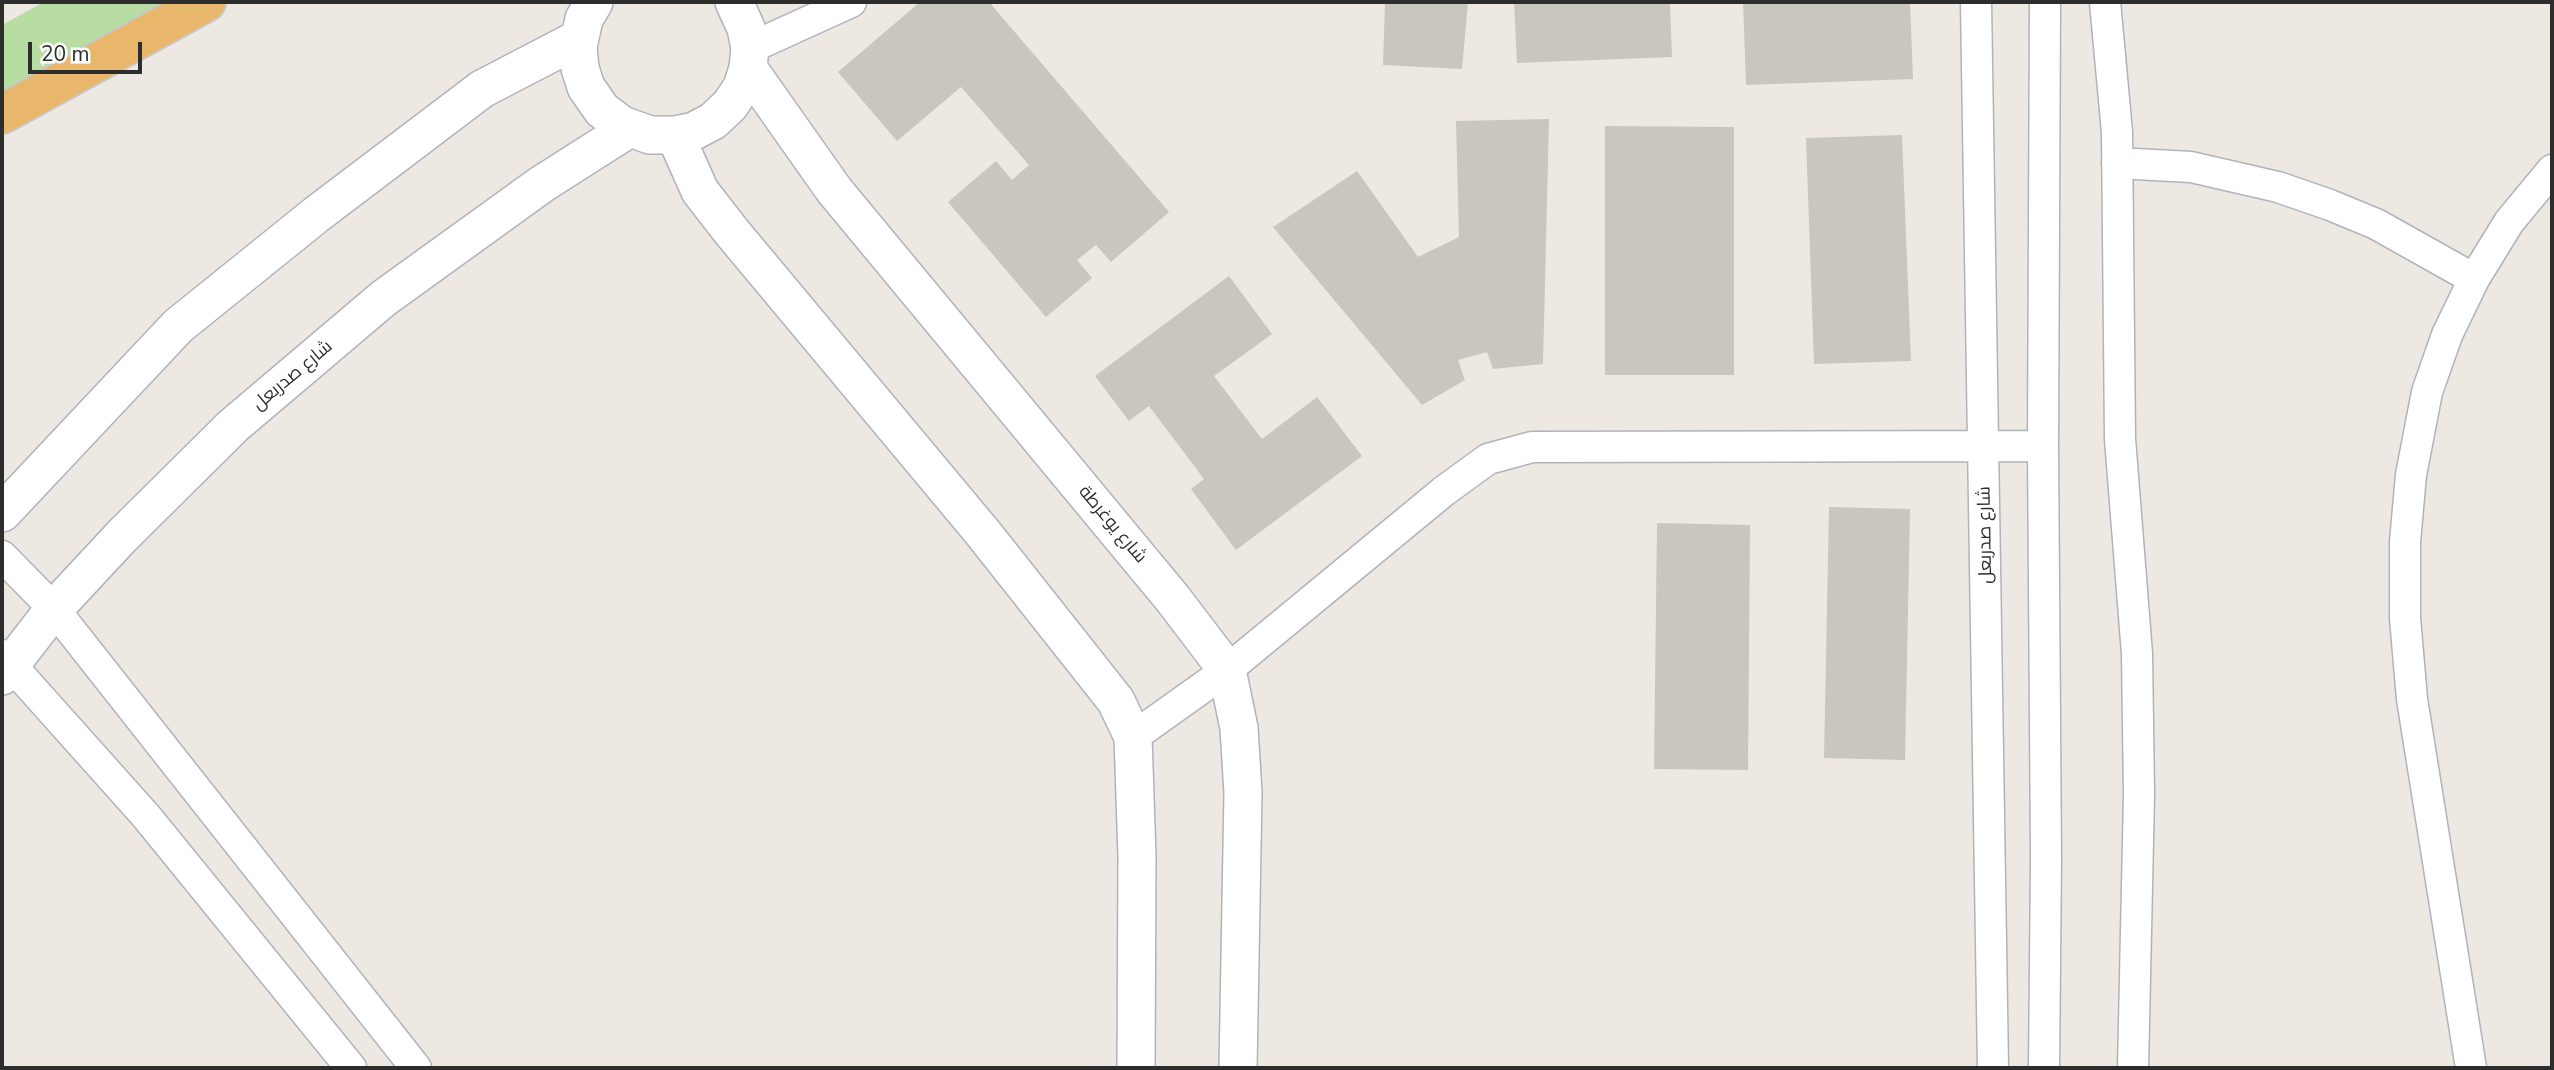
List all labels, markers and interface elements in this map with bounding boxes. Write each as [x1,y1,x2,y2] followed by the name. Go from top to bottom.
[32,28,145,72] scale bar
[41,40,90,68] text: 20 m
[249,336,337,416] street label: شارع صدربعل
[1073,482,1151,568] street label: شارع يوغرطة
[1974,486,1998,584] street label: شارع صدربعل

